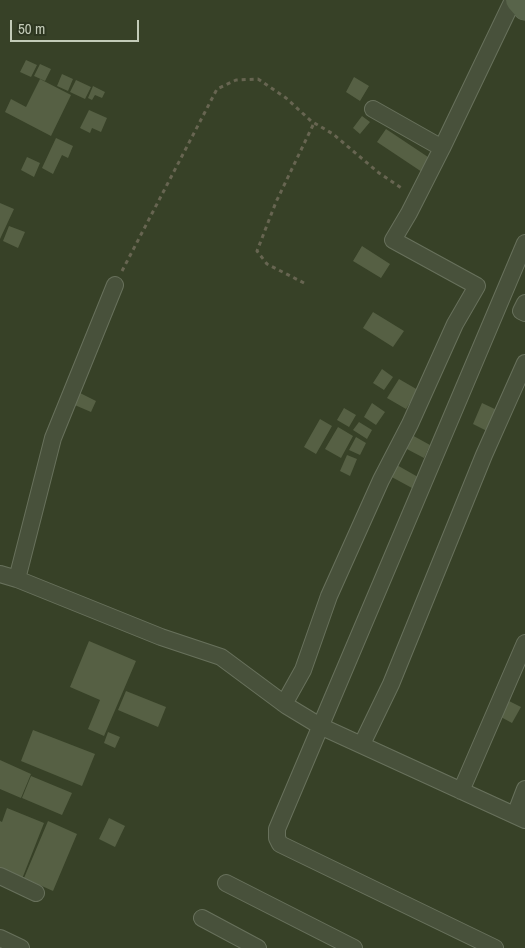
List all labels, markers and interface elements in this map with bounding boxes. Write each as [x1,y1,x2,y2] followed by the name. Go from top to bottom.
[12,10,141,42] scale bar
[18,18,45,39] text: 50 m

